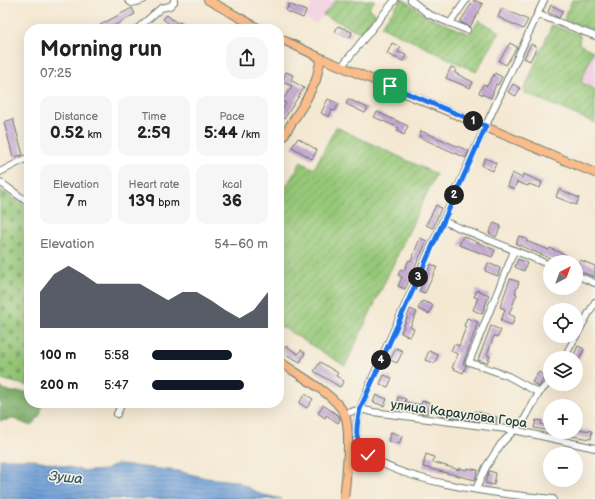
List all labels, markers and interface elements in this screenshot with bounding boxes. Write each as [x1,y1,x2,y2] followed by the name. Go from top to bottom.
[40,36,162,63] text: Morning run
[226,37,268,79] button: share
[40,65,72,81] text: 07:25
[373,69,407,103] pin
[379,75,401,97] icon: arrive
[54,110,98,123] text: Distance
[142,110,166,123] text: Time
[219,110,245,123] text: Pace
[463,111,483,131] pin: 1
[471,114,475,127] text: 1
[50,123,84,143] text: 0.52
[137,123,171,143] text: 2:59
[204,123,238,143] text: 5:44
[84,128,102,141] text: km
[238,128,260,141] text: /km
[53,178,99,191] text: Elevation
[129,178,179,191] text: Heart rate
[222,178,242,191] text: kcal
[444,185,464,205] pin: 2
[451,188,457,201] text: 2
[65,191,75,211] text: 7
[128,191,155,211] text: 139
[222,191,242,211] text: 36
[75,196,87,209] text: m
[155,196,180,209] text: bpm
[40,236,94,252] text: Elevation
[214,236,268,252] text: 54–60 m
[543,255,583,295] north arrow
[543,255,583,487] map controls
[408,267,428,287] pin: 3
[415,270,421,283] text: 3
[543,303,583,343] button: locate
[40,347,76,363] text: 100 m
[104,347,129,363] text: 5:58
[371,350,391,370] pin: 4
[543,351,583,391] button: layers
[378,353,384,366] text: 4
[40,377,78,393] text: 200 m
[104,377,128,393] text: 5:47
[390,396,528,432] street label: улица Караулова Гора
[543,399,583,439] button: +
[351,438,385,472] pin
[357,444,379,466] icon: check
[543,447,583,487] button: −
[48,467,84,488] water label: Зуша

